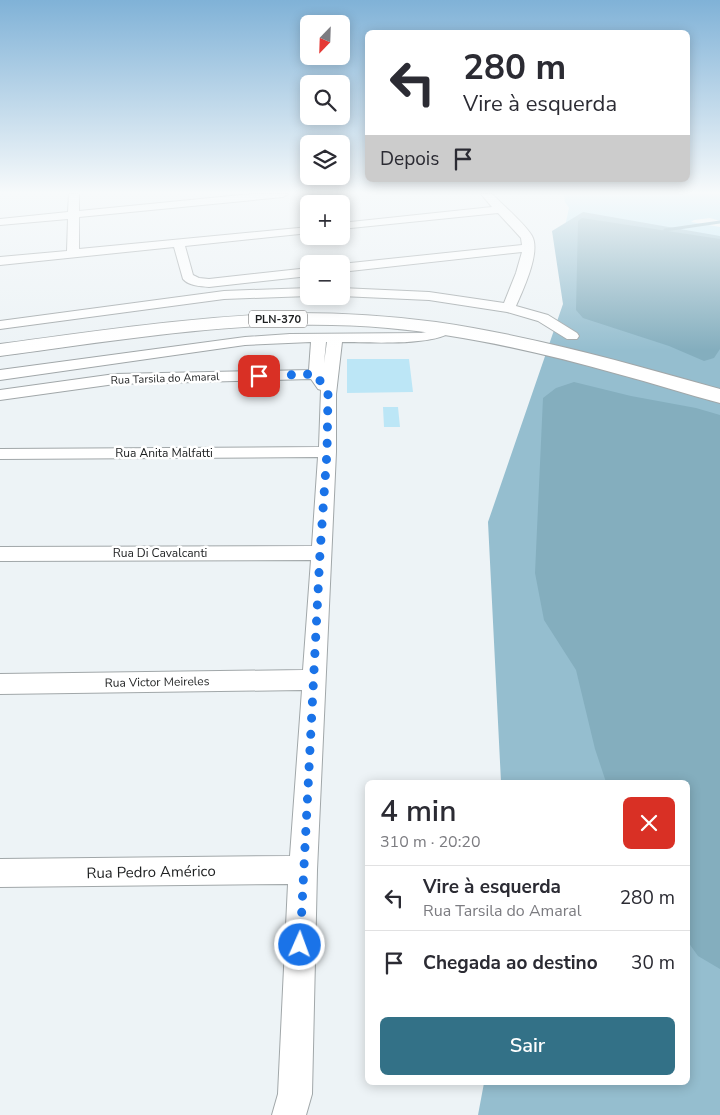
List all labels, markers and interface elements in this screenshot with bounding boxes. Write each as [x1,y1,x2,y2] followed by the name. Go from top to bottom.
[300,15,350,65] north arrow
[300,15,350,305] map controls
[463,44,566,91] text: 280 m
[380,50,445,115] icon: left
[300,75,350,125] button: search
[463,89,617,119] text: Vire à esquerda
[300,135,350,185] button: layers
[449,145,477,173] icon: arrive
[380,146,439,172] text: Depois
[300,195,350,245] button: +
[300,255,350,305] button: −
[249,310,307,328] road number: PLN-370
[238,355,280,397] pin
[245,362,273,390] icon: arrive
[110,369,221,388] street label: Rua Tarsila do Amaral
[115,445,213,461] street label: Rua Anita Malfatti
[113,545,207,561] street label: Rua Di Cavalcanti
[105,673,210,691] street label: Rua Victor Meireles
[380,791,456,832] text: 4 min
[623,797,675,849] button: close
[380,831,481,853] text: 310 m · 20:20
[86,861,216,883] street label: Rua Pedro Américo
[423,874,561,900] text: Vire à esquerda
[380,884,408,912] icon: left
[620,885,675,911] text: 280 m
[423,900,582,922] text: Rua Tarsila do Amaral
[273,918,325,970] position arrow
[380,949,408,977] icon: arrive
[423,950,598,976] text: Chegada ao destino
[631,950,675,976] text: 30 m
[380,1017,675,1075] button: Sair

